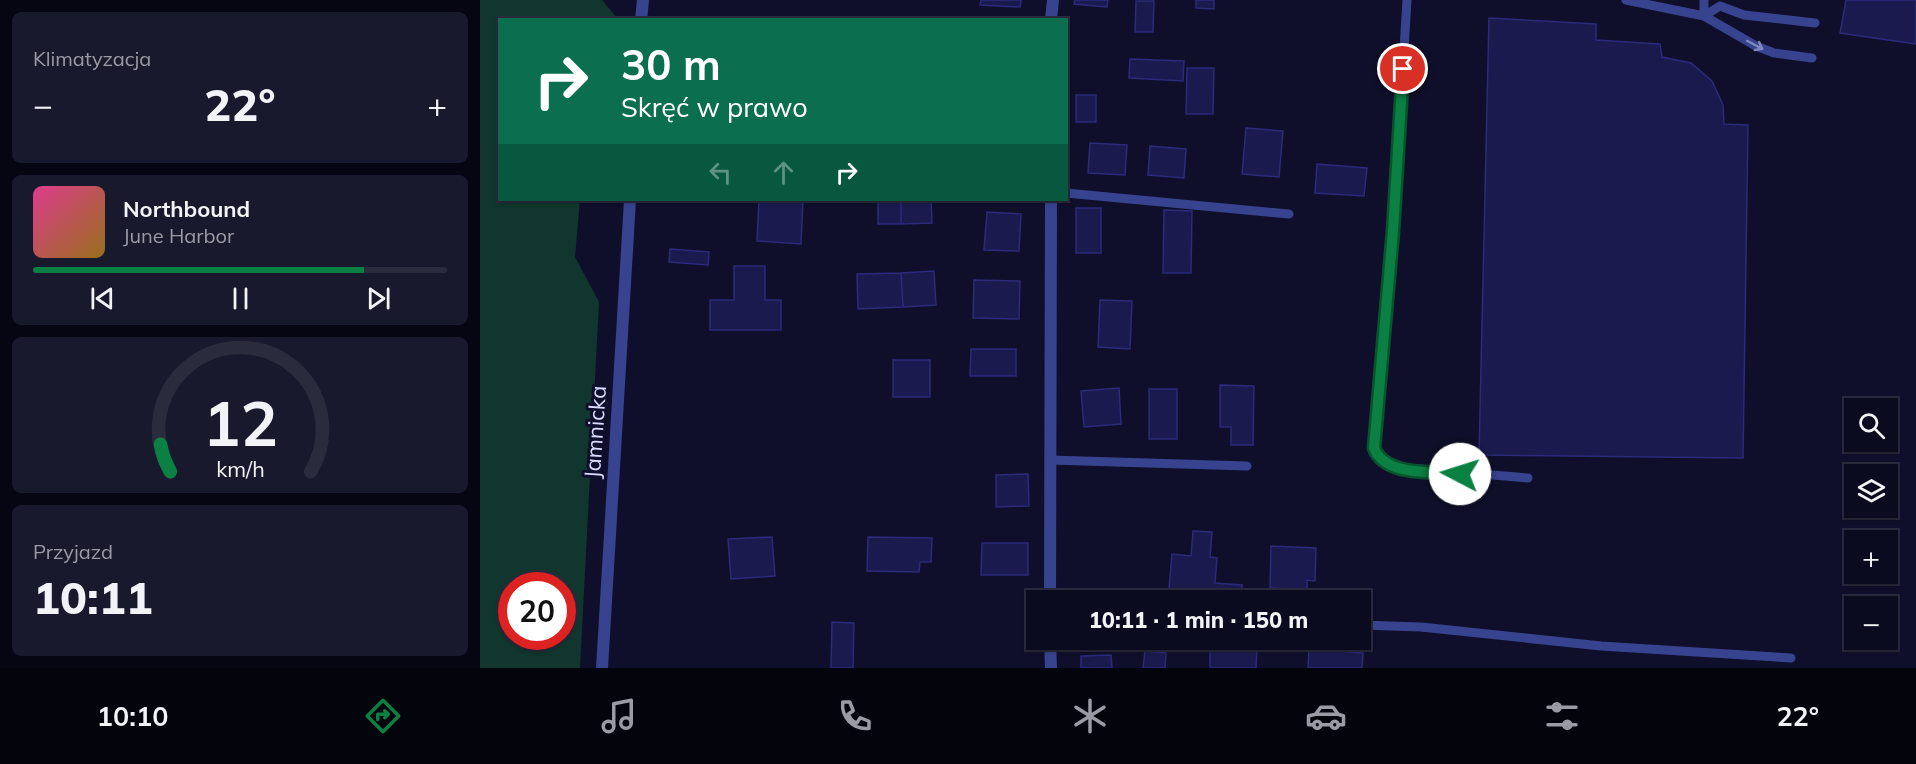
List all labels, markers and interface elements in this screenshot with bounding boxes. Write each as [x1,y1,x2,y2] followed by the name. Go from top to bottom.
[621,38,721,91] text: 30 m
[1745,40,1763,51] one-way arrow
[522,42,600,120] icon: right
[1377,43,1428,94] pin
[33,46,151,71] text: Klimatyzacja
[1386,52,1419,85] icon: arrive
[204,76,276,132] text: 22°
[33,84,53,125] text: −
[427,84,447,125] text: +
[621,90,808,124] text: Skręć w prawo
[704,156,737,189] icon: left
[767,156,800,189] icon: ahead
[830,156,863,189] icon: right
[123,195,250,223] text: Northbound
[123,223,234,248] text: June Harbor
[86,282,119,315] icon: previous
[224,282,257,315] icon: pause
[362,282,395,315] icon: next
[203,384,277,463] text: 12
[578,385,612,479] street label: Jamnicka
[1844,398,1898,650] map controls
[1844,398,1898,452] button: search
[1428,442,1492,506] position arrow
[216,456,264,483] text: km/h
[1844,464,1898,518] button: layers
[1844,530,1898,584] button: +
[33,539,113,564] text: Przyjazd
[33,569,153,625] text: 10:11
[498,572,576,650] speed limit sign: 20
[1844,596,1898,650] button: −
[1089,606,1308,634] text: 10:11 · 1 min · 150 m
[362,695,404,737] icon: directions
[598,695,640,737] icon: music
[834,695,876,737] icon: phone
[1069,695,1111,737] icon: climate
[1305,695,1347,737] icon: car
[1541,695,1583,737] icon: filters
[97,699,168,733] text: 10:10
[1776,699,1819,733] text: 22°

